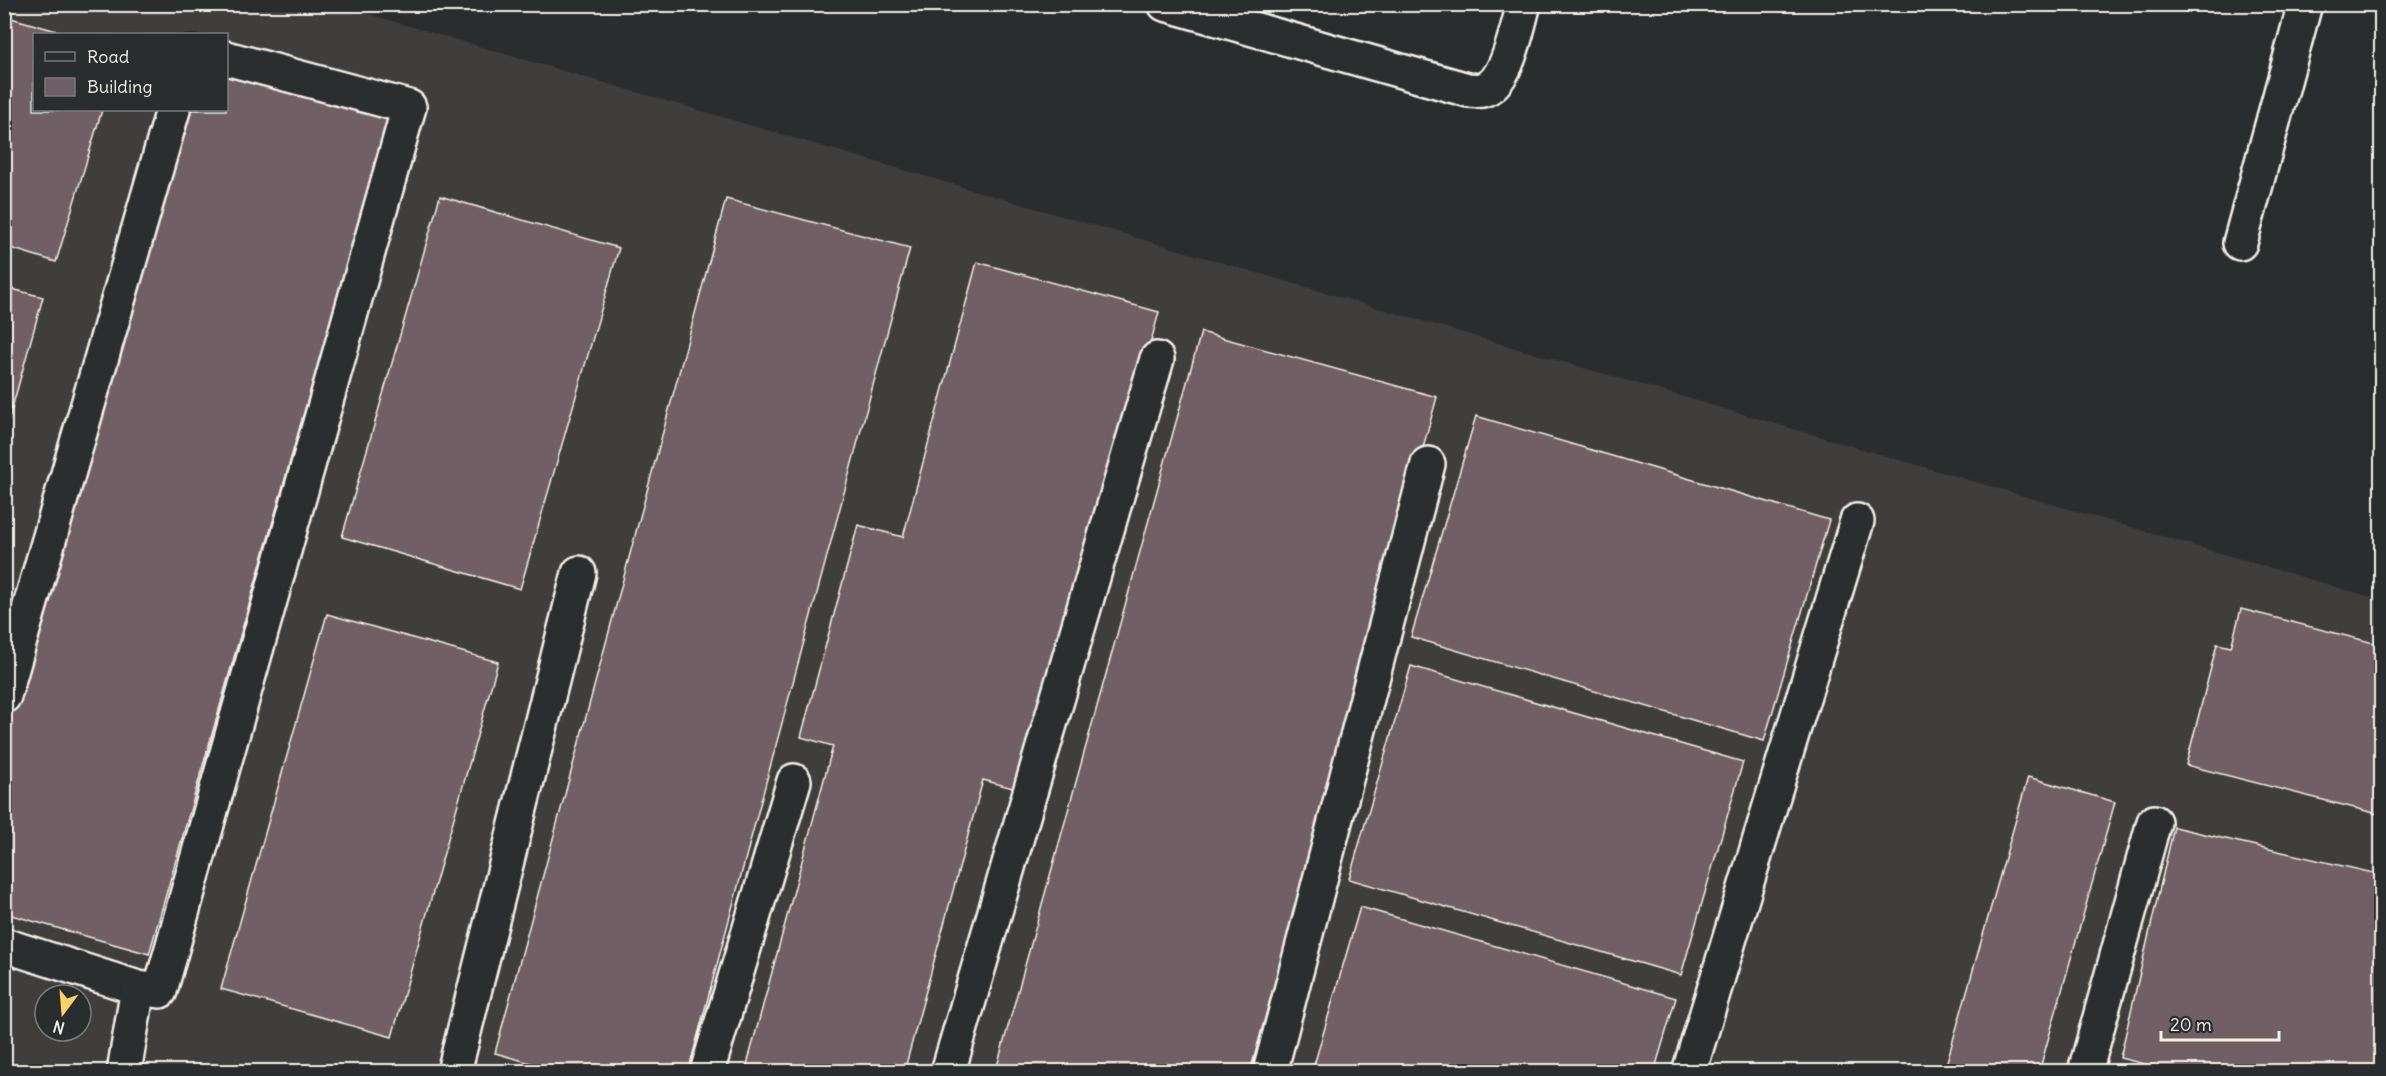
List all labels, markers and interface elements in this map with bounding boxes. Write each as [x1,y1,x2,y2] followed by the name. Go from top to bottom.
[33,33,228,111] legend
[87,45,130,68] text: Road
[87,75,152,98] text: Building
[33,983,93,1043] north arrow
[2161,1004,2280,1042] scale bar
[2170,1013,2212,1036] text: 20 m
[51,1016,67,1039] text: N

